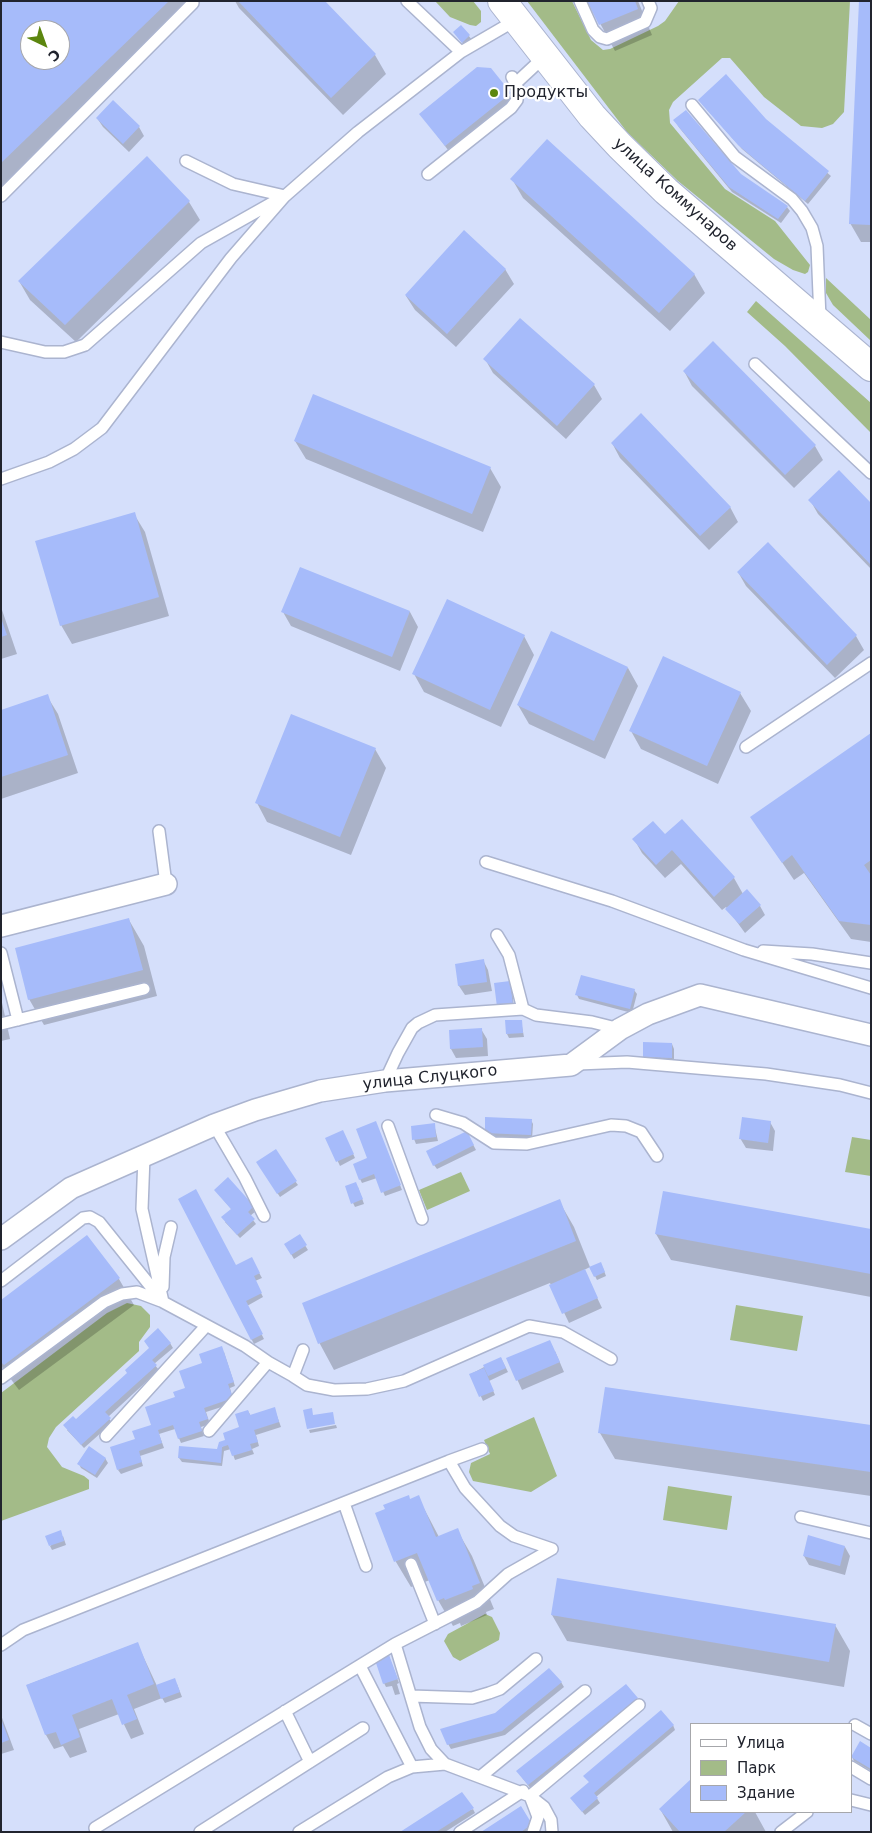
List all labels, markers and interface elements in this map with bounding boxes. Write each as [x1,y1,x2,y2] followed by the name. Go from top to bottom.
[20,20,70,70] north arrow
[45,46,64,65] text: С
[504,83,588,103] place label: Продукты
[488,87,500,99] marker: Продукты
[609,134,741,256] street label: улица Коммунаров
[362,1061,498,1095] street label: улица Слуцкого
[690,1723,852,1813] legend
[737,1734,785,1752] text: Улица
[737,1759,776,1777] text: Парк
[737,1784,795,1802] text: Здание

